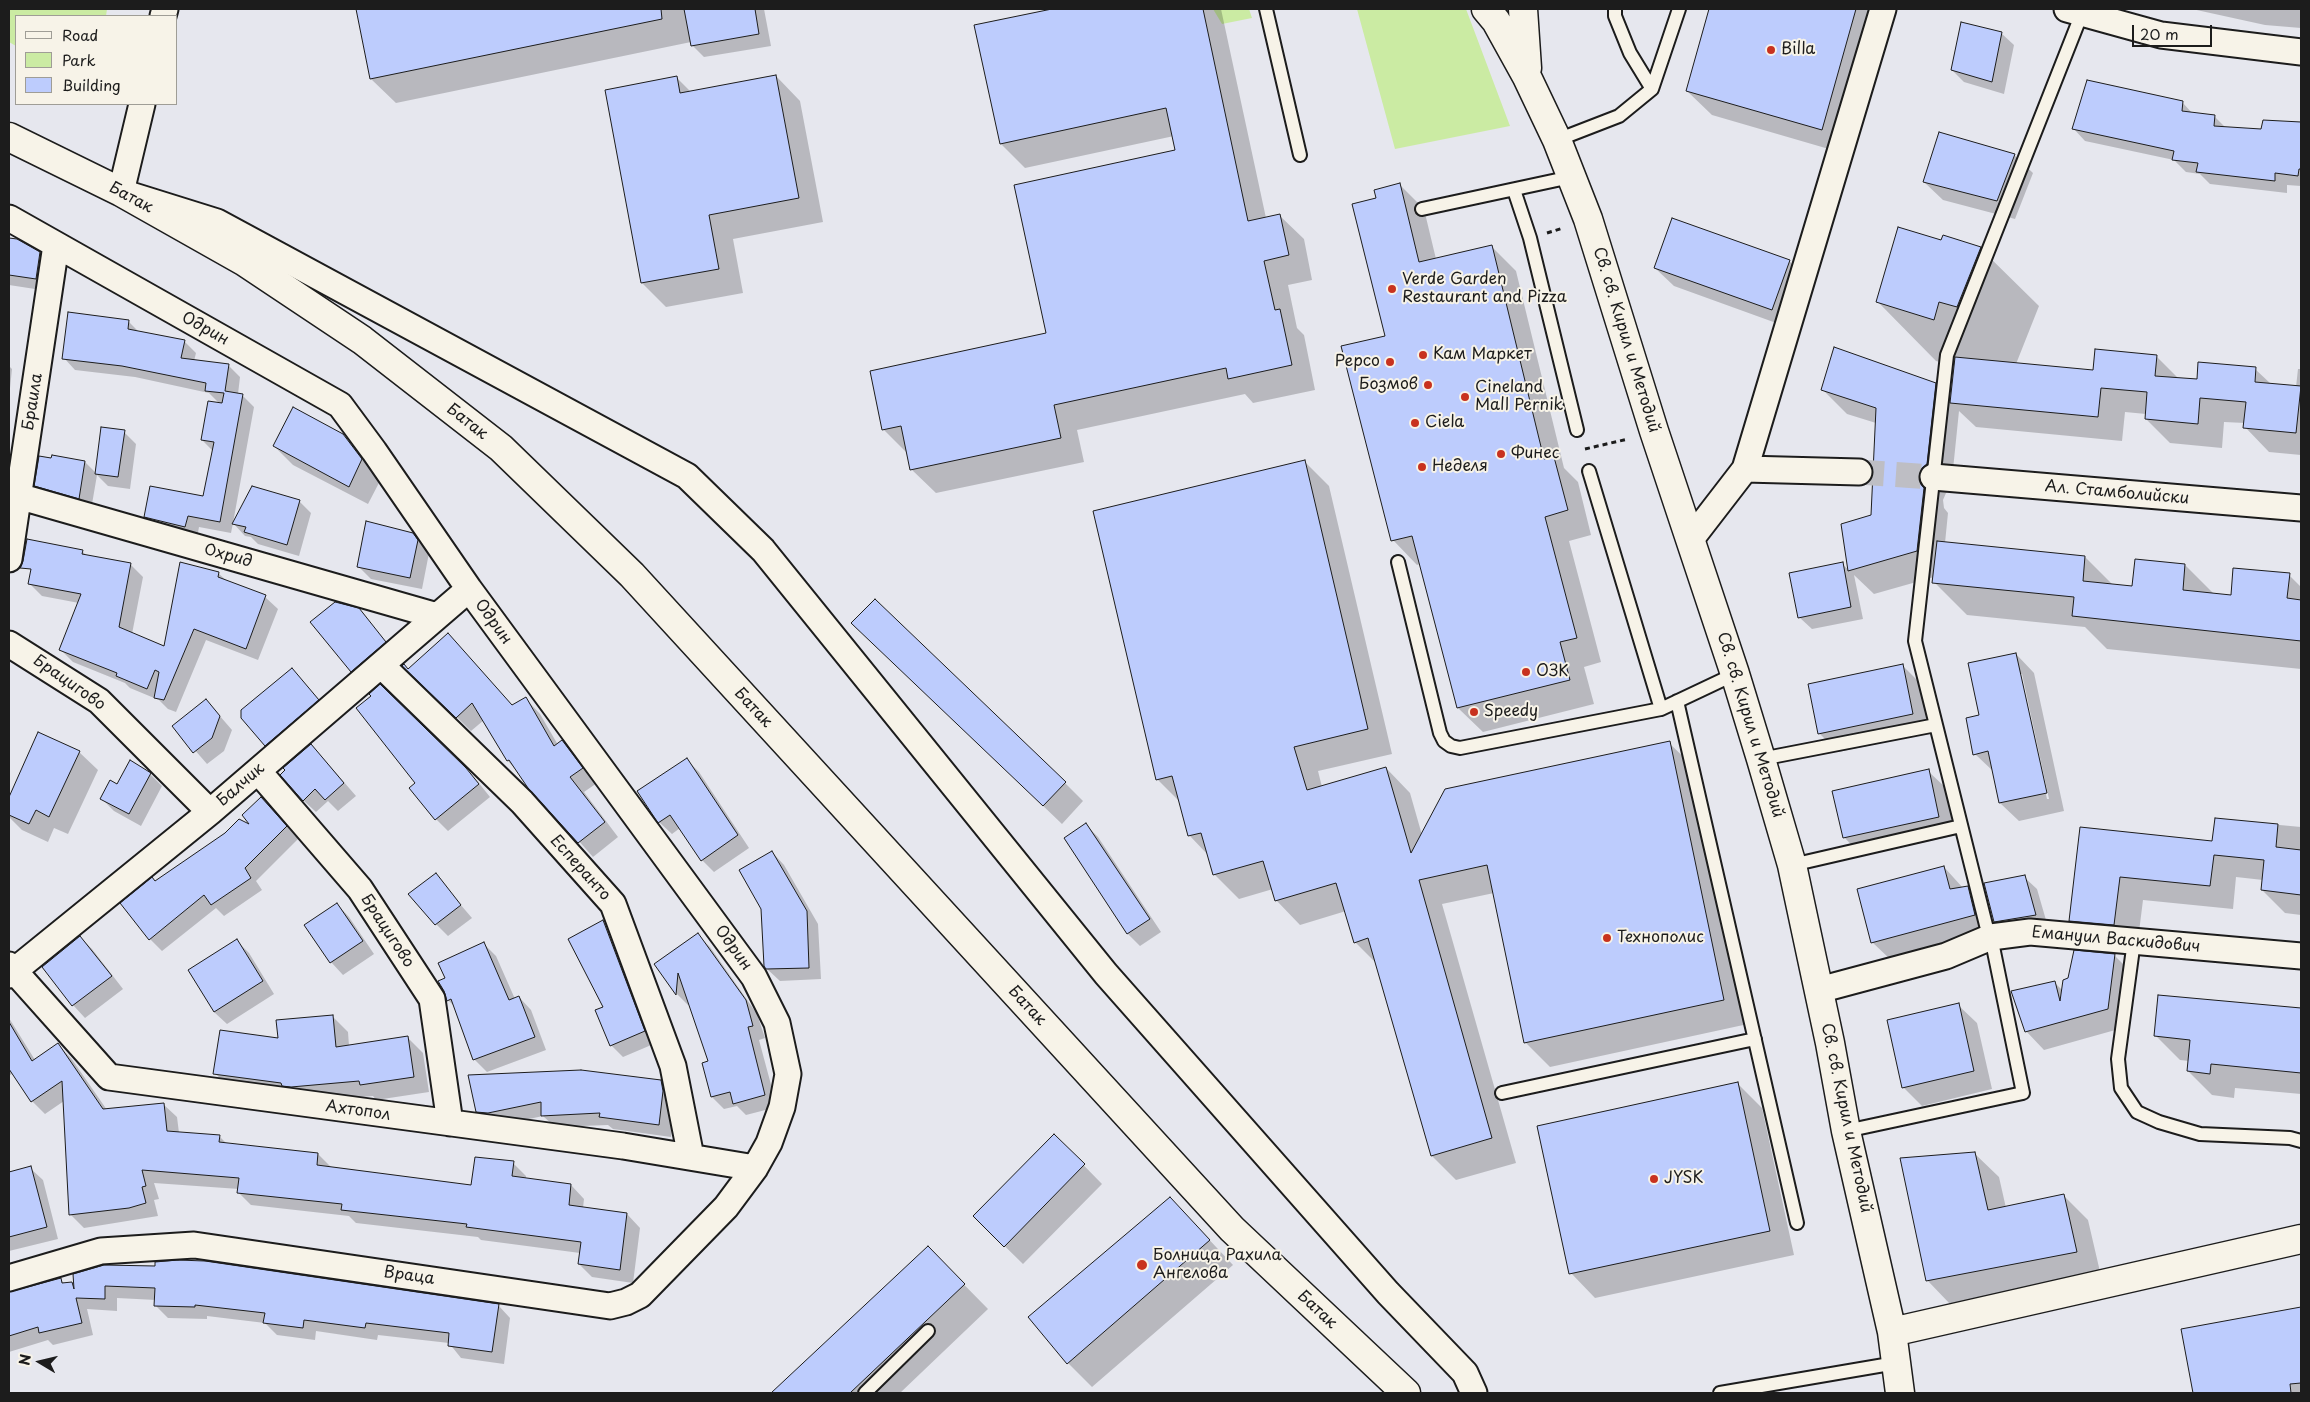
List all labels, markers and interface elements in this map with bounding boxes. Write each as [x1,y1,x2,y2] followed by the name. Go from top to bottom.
[15,15,178,105] legend
[2135,15,2215,47] scale bar
[2140,22,2179,45] text: 20 m
[62,23,98,46] text: Road
[1781,40,1815,60] place label: Billa
[1765,44,1777,56] marker: Billa
[62,48,96,71] text: Park
[62,73,121,96] text: Building
[106,178,156,218] street label: Батак
[1589,245,1663,435] street label: Св. св. Кирил и Методий
[1402,270,1567,308] place label: Verde Garden Restaurant and Pizza
[1386,283,1398,295] marker: Verde Garden Restaurant and Pizza
[178,308,232,350] street label: Одрин
[1433,345,1532,365] place label: Кам Маркет
[1417,349,1429,361] marker: Кам Маркет
[1335,352,1380,372] place label: Pepco
[1384,356,1396,368] marker: Pepco
[19,372,47,432] street label: Браила
[1359,375,1418,395] place label: Бозмов
[1475,378,1563,416] place label: Cineland Mall Pernik
[1422,379,1434,391] marker: Бозмов
[1459,391,1471,403] marker: Cineland Mall Pernik
[443,400,491,444] street label: Батак
[1425,413,1464,433] place label: Ciela
[1409,417,1421,429] marker: Ciela
[1511,444,1559,464] place label: Финес
[1495,448,1507,460] marker: Финес
[1432,457,1488,477] place label: Неделя
[1416,461,1428,473] marker: Неделя
[2044,477,2190,509] street label: Ал. Стамболийски
[202,540,254,572] street label: Охрид
[470,596,516,648] street label: Одрин
[1713,630,1787,820] street label: Св. св. Кирил и Методий
[29,651,109,715] street label: Брацигово
[1536,662,1568,682] place label: ОЗК
[1520,666,1532,678] marker: ОЗК
[730,684,776,732] street label: Батак
[1484,702,1538,722] place label: Speedy
[1468,706,1480,718] marker: Speedy
[213,759,269,811] street label: Балчик
[546,831,614,905] street label: Есперанто
[356,891,418,971] street label: Брацигово
[710,922,756,974] street label: Одрин
[2031,923,2201,957] street label: Емануил Васкидович
[1617,928,1704,948] place label: Технополис
[1601,932,1613,944] marker: Технополис
[1004,982,1050,1030] street label: Батак
[1817,1022,1875,1214] street label: Св. св. Кирил и Методий
[324,1097,392,1125] street label: Ахтопол
[1664,1169,1704,1189] place label: JYSK
[1648,1173,1660,1185] marker: JYSK
[1153,1246,1282,1284] place label: Болница Рахила Ангелова
[1135,1258,1149,1272] marker: Болница Рахила Ангелова
[382,1263,436,1289] street label: Враца
[1293,1287,1341,1333] street label: Батак
[15,1337,65,1387] north arrow
[13,1352,36,1367] text: N

